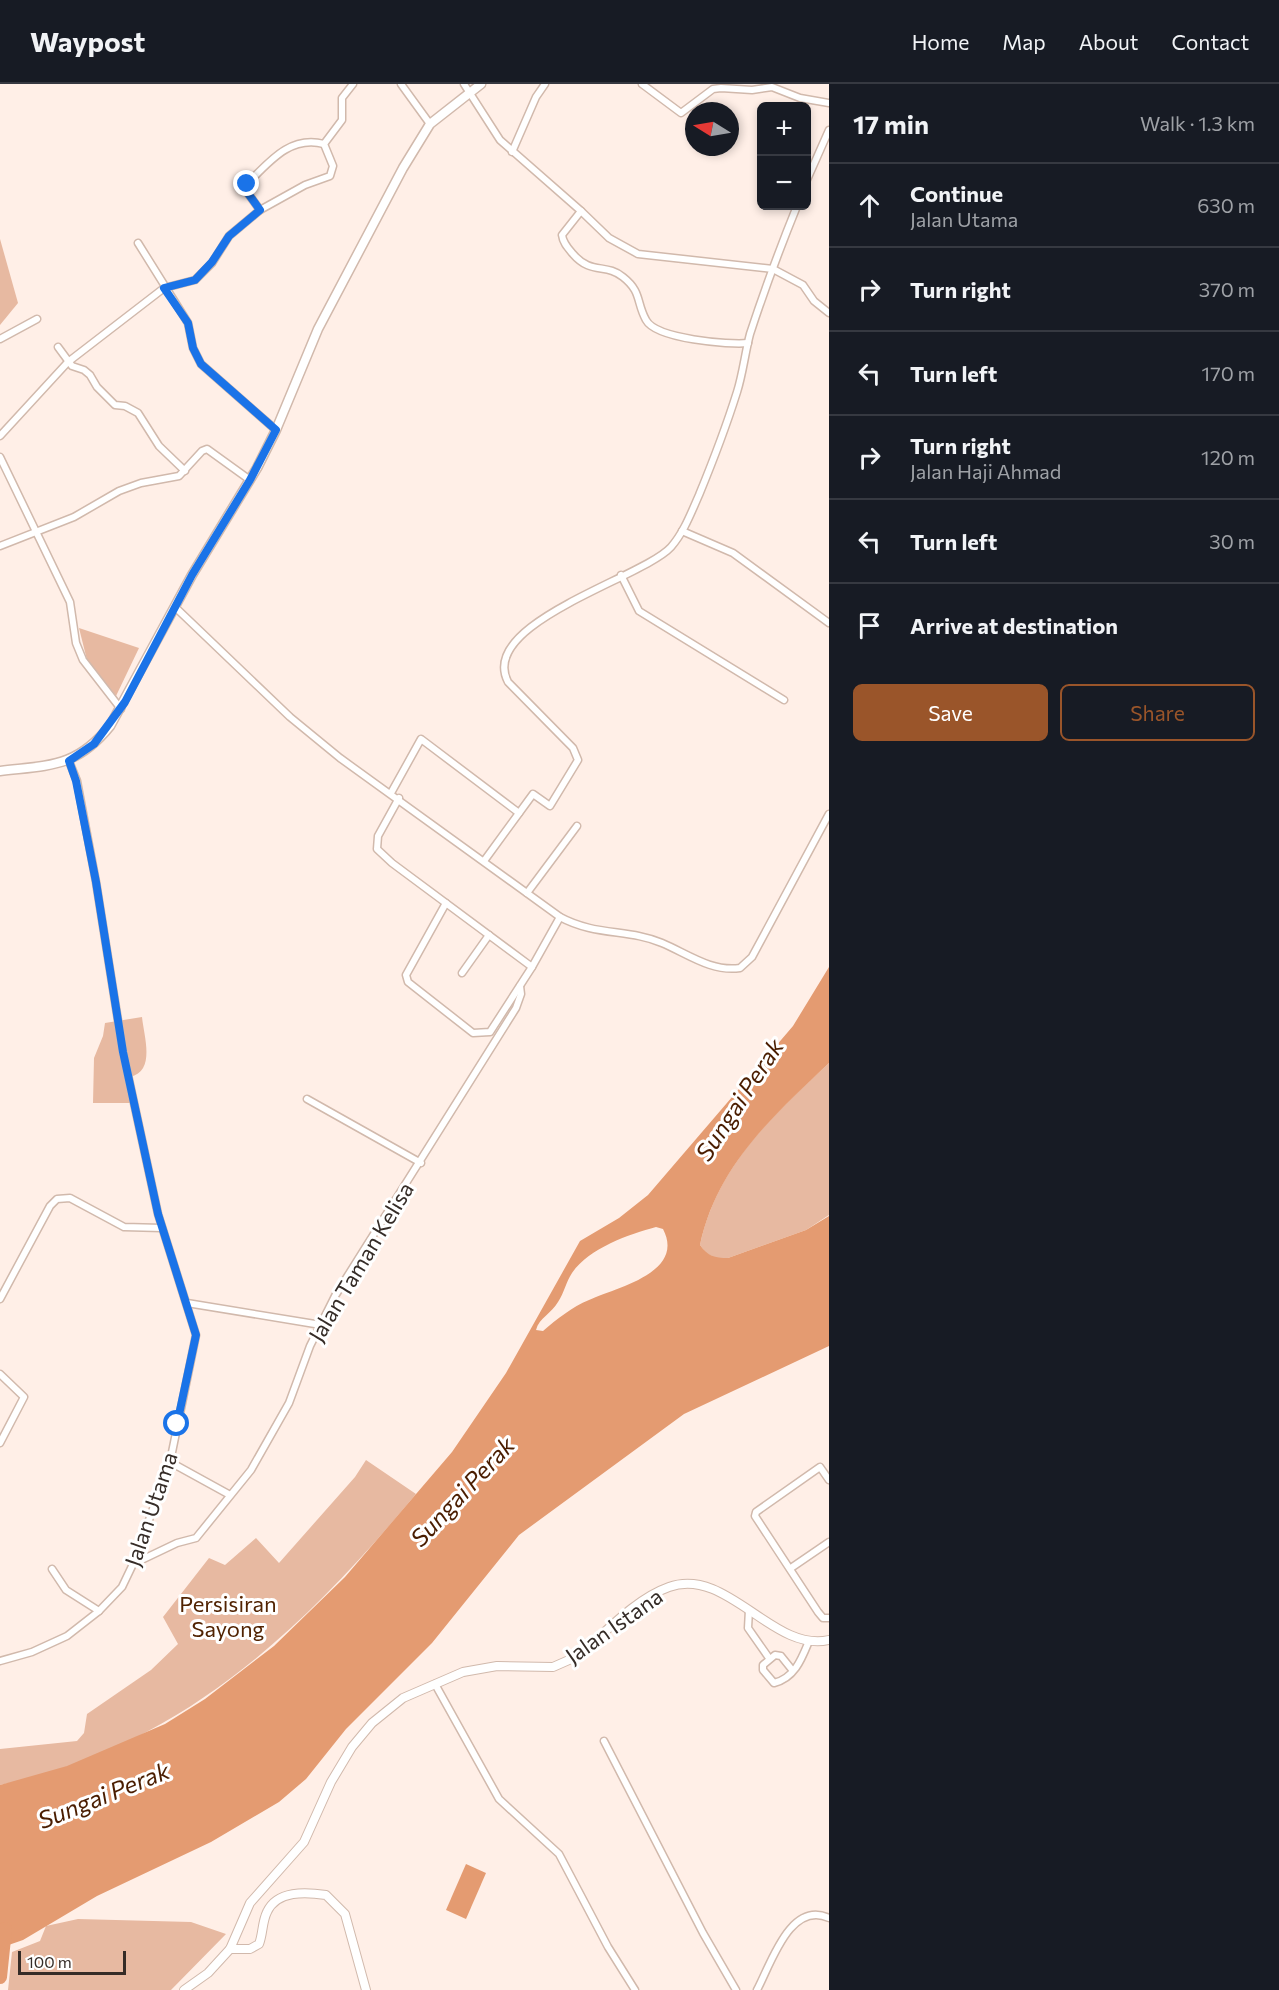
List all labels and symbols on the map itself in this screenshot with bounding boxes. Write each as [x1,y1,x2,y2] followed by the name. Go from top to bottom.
[685,102,739,156] north arrow
[233,170,259,196] route end
[689,1032,789,1166] water label: Sungai Perak
[302,1177,419,1346] street label: Jalan Taman Kelisa
[163,1410,189,1436] route start
[404,1429,521,1552] water label: Sungai Perak
[118,1448,183,1570] street label: Jalan Utama
[560,1582,668,1669] street label: Jalan Istana
[179,1590,277,1642] park label: Persisiran Sayong
[33,1755,174,1834] water label: Sungai Perak
[18,1948,126,1976] scale bar

